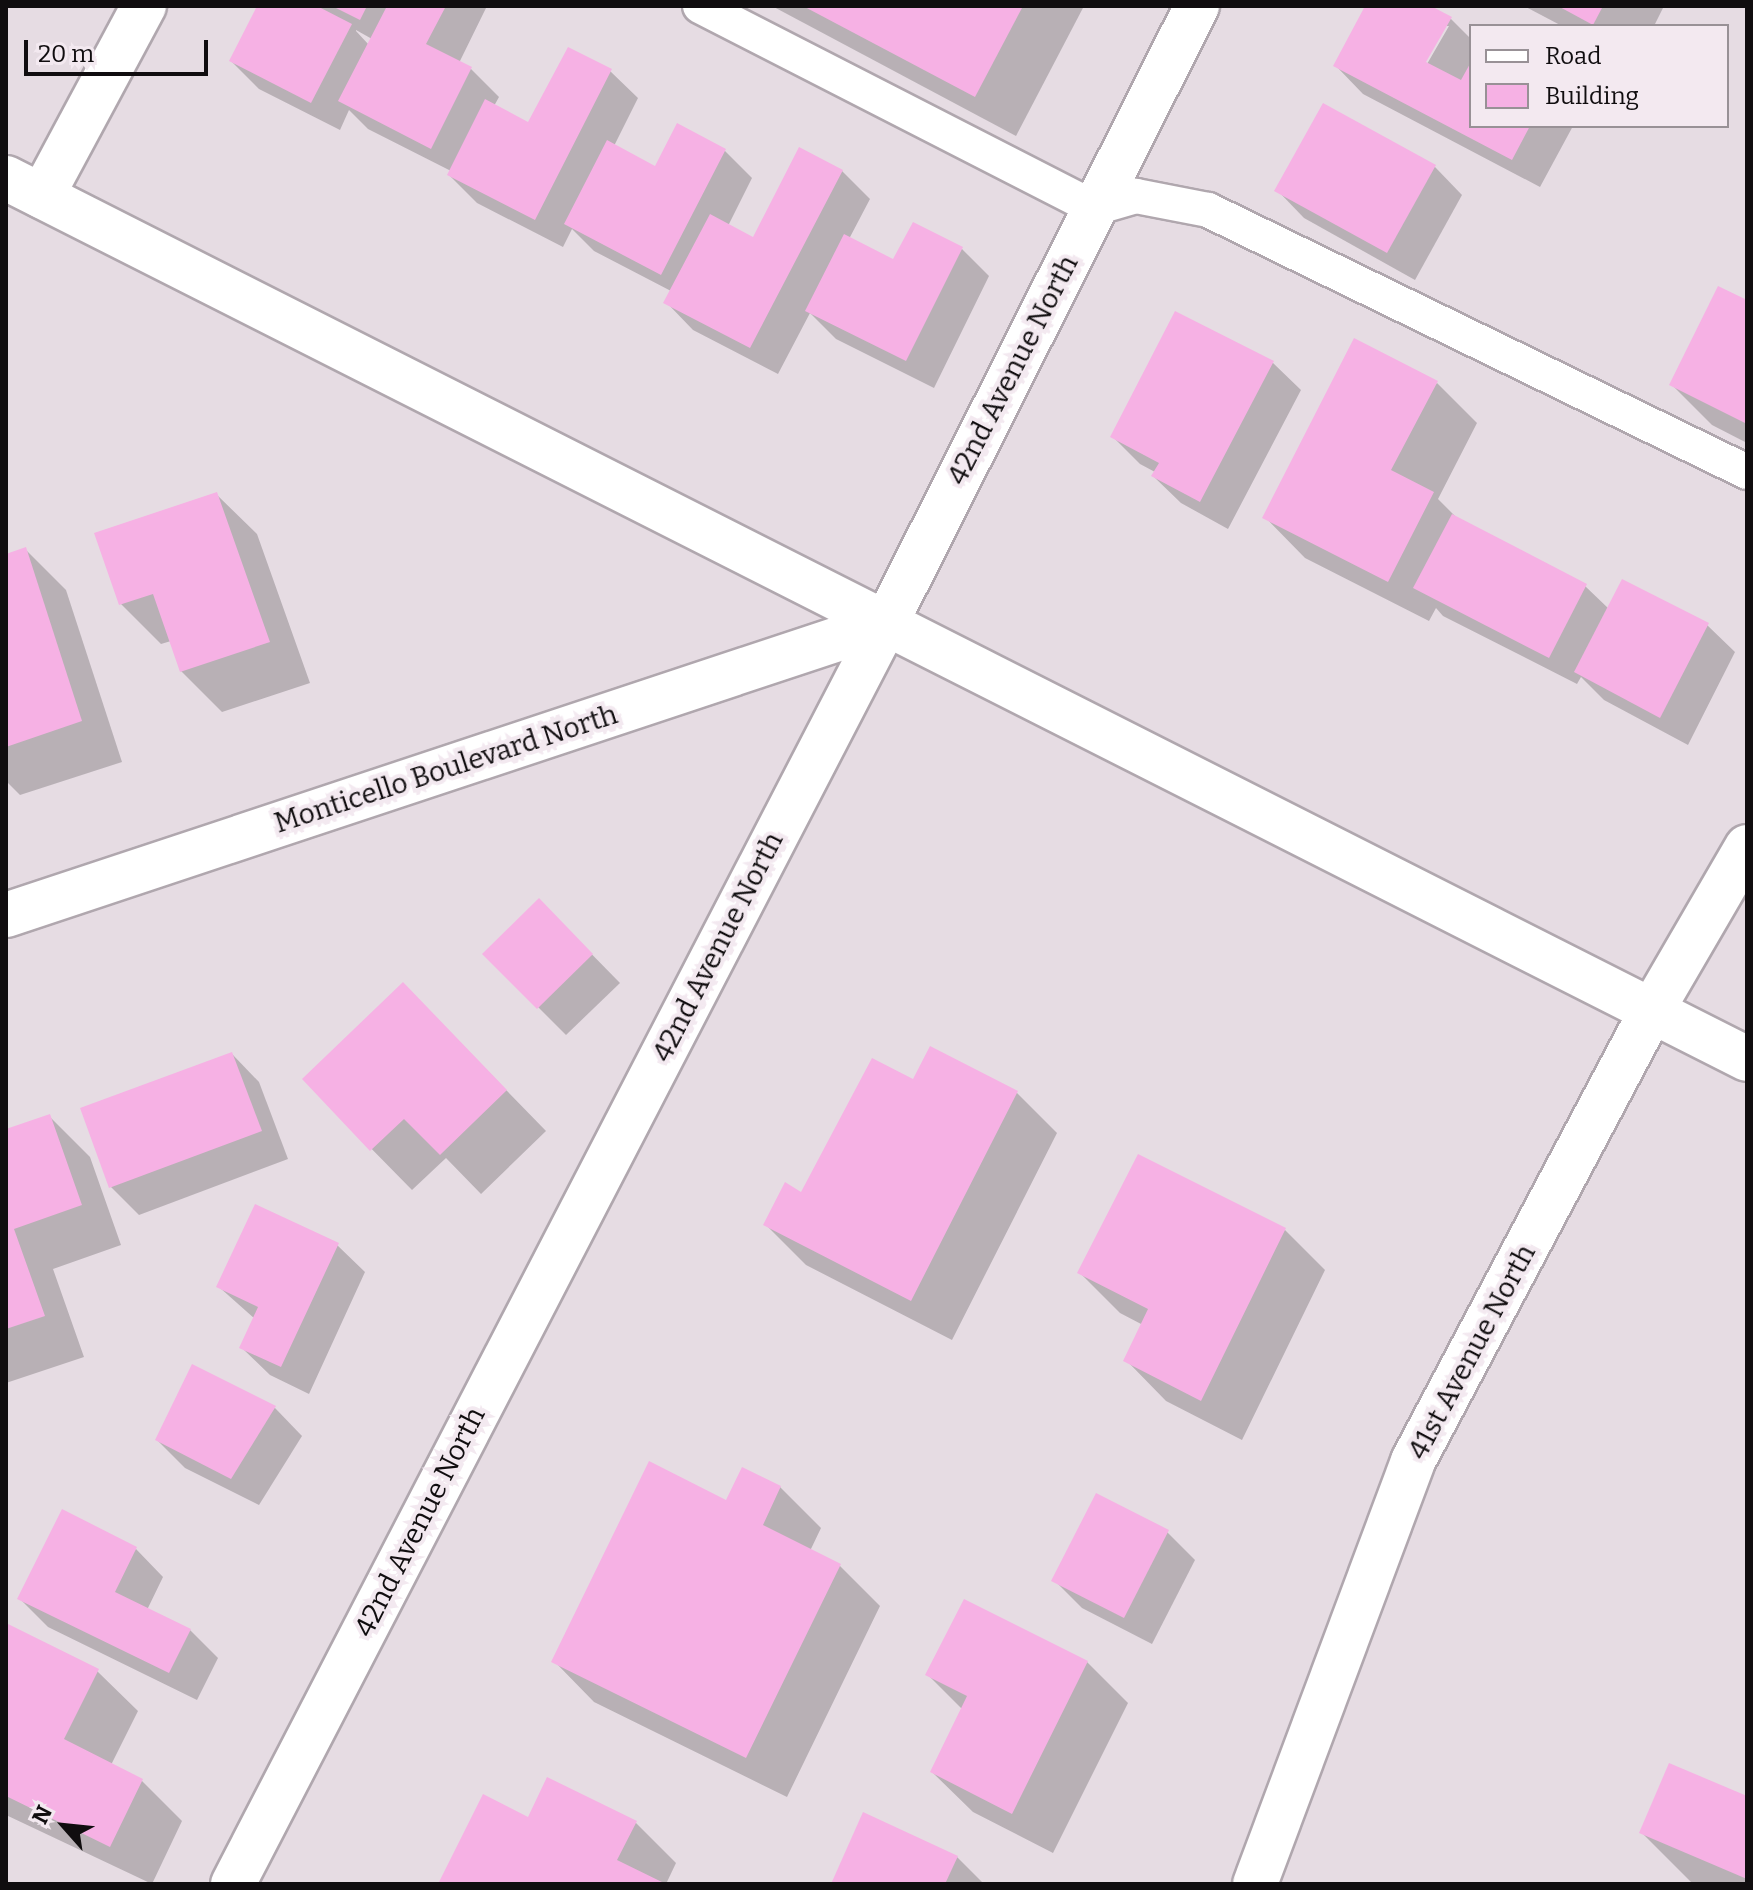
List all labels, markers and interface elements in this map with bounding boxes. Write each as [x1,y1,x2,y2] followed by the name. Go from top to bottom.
[28,24,212,74] scale bar
[1469,24,1729,128] legend
[38,40,94,68] text: 20 m
[1545,42,1601,70] text: Road
[1545,82,1639,110] text: Building
[941,250,1085,490] street label: 42nd Avenue North
[270,698,622,840] street label: Monticello Boulevard North
[646,827,790,1067] street label: 42nd Avenue North
[1401,1239,1543,1465] street label: 41st Avenue North
[348,1402,492,1642] street label: 42nd Avenue North
[24,1786,104,1866] north arrow
[26,1801,58,1829] text: N

